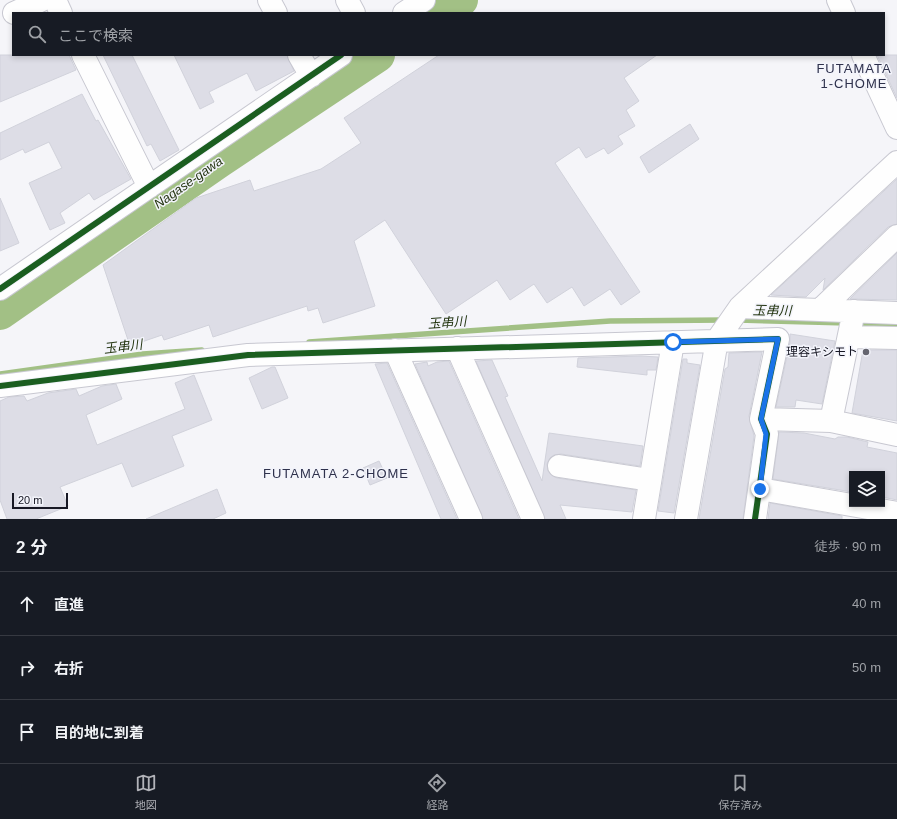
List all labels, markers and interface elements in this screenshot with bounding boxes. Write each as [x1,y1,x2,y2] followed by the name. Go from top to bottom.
[12,12,885,56] search box
[26,23,48,45] icon: search
[58,27,133,44] text: ここで検索
[816,61,892,91] district label: FUTAMATA 1-CHOME
[151,153,225,212] water label: Nagase-gawa
[752,303,794,318] water label: 玉串川
[427,314,469,331] water label: 玉串川
[664,333,682,351] route start
[103,336,145,356] water label: 玉串川
[786,345,858,359] place label: 理容キシモト
[861,347,871,357] marker: 理容キシモト
[263,466,409,481] district label: FUTAMATA 2-CHOME
[849,471,885,507] map controls
[849,471,885,507] button: layers
[751,480,769,498] route end
[12,491,68,510] scale bar
[18,494,42,506] text: 20 m
[16,538,47,557] text: 2 分
[815,539,881,554] text: 徒歩 · 90 m
[16,593,38,615] icon: ahead
[54,596,84,613] text: 直進
[852,596,881,611] text: 40 m
[16,657,38,679] icon: right
[54,660,84,677] text: 右折
[852,660,881,675] text: 50 m
[16,721,38,743] icon: arrive
[54,724,144,741] text: 目的地に到着
[135,772,157,812] tab: 地図
[426,772,448,812] tab: 経路
[718,772,762,812] tab: 保存済み

